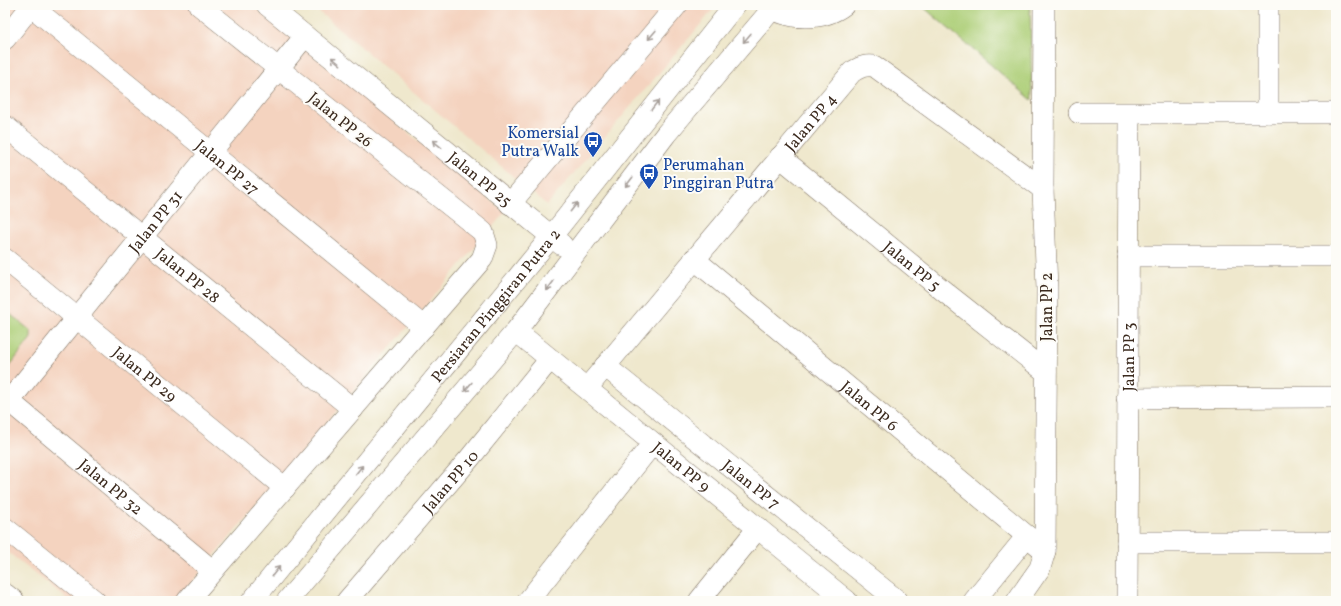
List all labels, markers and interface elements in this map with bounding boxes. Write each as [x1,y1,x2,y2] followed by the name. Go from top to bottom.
[648,30,657,40] one-way arrow
[742,33,751,44] one-way arrow
[331,57,341,66] one-way arrow
[303,88,377,153] street label: Jalan PP 26
[781,89,842,157] street label: Jalan PP 4
[651,100,659,111] one-way arrow
[501,123,579,163] place label: Komersial Putra Walk
[582,130,604,158] bus stop icon: Komersial Putra Walk
[190,136,263,201] street label: Jalan PP 27
[431,139,442,148] one-way arrow
[442,147,516,213] street label: Jalan PP 25
[663,155,774,195] place label: Perumahan Pinggiran Putra
[638,162,660,190] bus stop icon: Perumahan Pinggiran Putra
[625,177,633,188] one-way arrow
[124,186,189,258] street label: Jalan PP 31
[570,202,579,213] one-way arrow
[427,225,566,388] street label: Persiaran Pinggiran Putra 2
[878,237,944,297] street label: Jalan PP 5
[150,244,224,309] street label: Jalan PP 28
[1037,272,1059,342] street label: Jalan PP 2
[546,280,554,291] one-way arrow
[1119,323,1141,391] street label: Jalan PP 3
[107,342,181,408] street label: Jalan PP 29
[835,377,902,437] street label: Jalan PP 6
[464,381,473,392] one-way arrow
[647,438,714,498] street label: Jalan PP 9
[418,446,485,519] street label: Jalan PP 10
[73,454,147,521] street label: Jalan PP 32
[717,455,784,515] street label: Jalan PP 7
[355,465,363,476] one-way arrow
[272,565,281,576] one-way arrow

